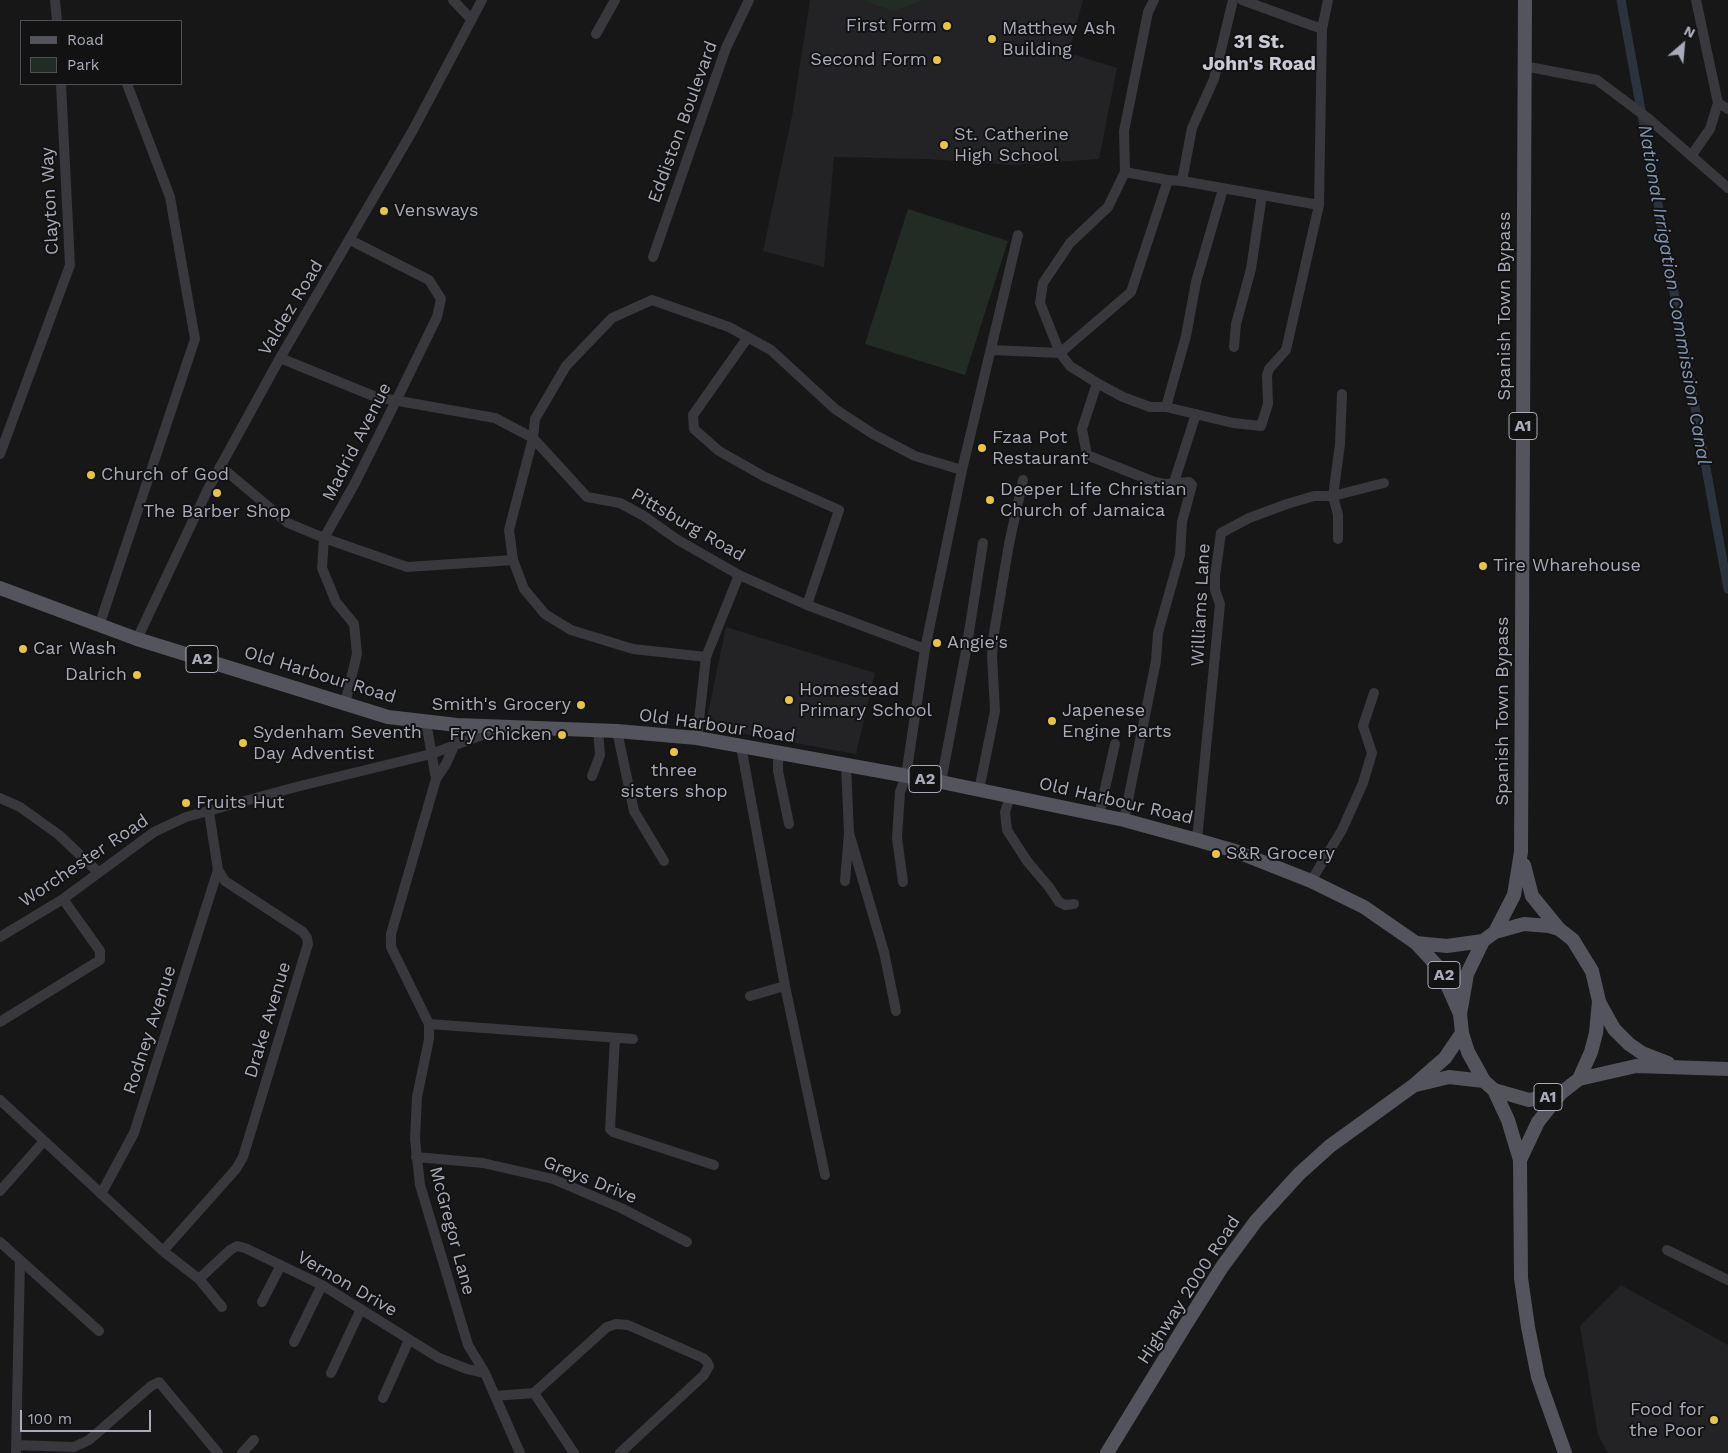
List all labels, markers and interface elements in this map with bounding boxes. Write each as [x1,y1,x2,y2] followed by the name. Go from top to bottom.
[846,15,937,37] place label: First Form
[1002,18,1116,60] place label: Matthew Ash Building
[20,20,182,85] legend
[941,20,953,32] marker: First Form
[1658,20,1708,70] north arrow
[1682,22,1698,41] text: N
[67,31,104,49] text: Road
[1202,31,1316,75] district label: 31 St. John's Road
[986,33,998,45] marker: Matthew Ash Building
[644,38,722,206] street label: Eddiston Boulevard
[810,49,927,71] place label: Second Form
[931,54,943,66] marker: Second Form
[67,56,99,74] text: Park
[1633,123,1715,467] water label: National Irrigation Commission Canal
[954,124,1069,166] place label: St. Catherine High School
[938,139,950,151] marker: St. Catherine High School
[36,147,64,255] street label: Clayton Way
[394,200,478,222] place label: Vensways
[378,205,390,217] marker: Vensways
[1494,212,1516,400] street label: Spanish Town Bypass
[254,256,328,360] street label: Valdez Road
[318,379,396,505] street label: Madrid Avenue
[1509,412,1537,440] road number: A1
[992,427,1088,469] place label: Fzaa Pot Restaurant
[976,442,988,454] marker: Fzaa Pot Restaurant
[101,464,229,486] place label: Church of God
[85,469,97,481] marker: Church of God
[1000,479,1187,522] place label: Deeper Life Christian Church of Jamaica
[627,484,749,566] street label: Pittsburg Road
[211,487,223,499] marker: The Barber Shop
[984,494,996,506] marker: Deeper Life Christian Church of Jamaica
[143,501,291,523] place label: The Barber Shop
[1187,543,1215,667] street label: Williams Lane
[1493,555,1641,577] place label: Tire Wharehouse
[1477,560,1489,572] marker: Tire Wharehouse
[1492,617,1514,805] street label: Spanish Town Bypass
[947,632,1008,654] place label: Angie's
[931,637,943,649] marker: Angie's
[33,638,116,660] place label: Car Wash
[241,642,399,708] street label: Old Harbour Road
[17,643,29,655] marker: Car Wash
[186,646,218,672] road number: A2
[65,664,127,686] place label: Dalrich
[131,669,143,681] marker: Dalrich
[799,679,932,722] place label: Homestead Primary School
[432,694,571,716] place label: Smith's Grocery
[783,694,795,706] marker: Homestead Primary School
[575,699,587,711] marker: Smith's Grocery
[1062,700,1172,742] place label: Japenese Engine Parts
[637,704,797,748] street label: Old Harbour Road
[1046,715,1058,727] marker: Japenese Engine Parts
[253,722,422,764] place label: Sydenham Seventh Day Adventist
[449,724,552,746] place label: Fry Chicken
[556,729,568,741] marker: Fry Chicken
[237,737,249,749] marker: Sydenham Seventh Day Adventist
[668,746,680,758] marker: three sisters shop
[621,760,727,802] place label: three sisters shop
[909,766,941,792] road number: A2
[1037,773,1195,829] street label: Old Harbour Road
[196,792,284,814] place label: Fruits Hut
[180,797,192,809] marker: Fruits Hut
[15,810,153,912] street label: Worchester Road
[1226,843,1335,865] place label: S&R Grocery
[1210,848,1222,860] marker: S&R Grocery
[240,959,296,1081] street label: Drake Avenue
[1428,962,1460,988] road number: A2
[119,963,181,1097] street label: Rodney Avenue
[1534,1084,1562,1110] road number: A1
[540,1151,640,1209] street label: Greys Drive
[424,1164,480,1298] street label: McGregor Lane
[1133,1212,1245,1368] street label: Highway 2000 Road
[293,1247,401,1321] street label: Vernon Drive
[1629,1399,1704,1442] place label: Food for the Poor
[22,1400,154,1432] scale bar
[28,1410,72,1428] text: 100 m
[1708,1414,1720,1426] marker: Food for the Poor

